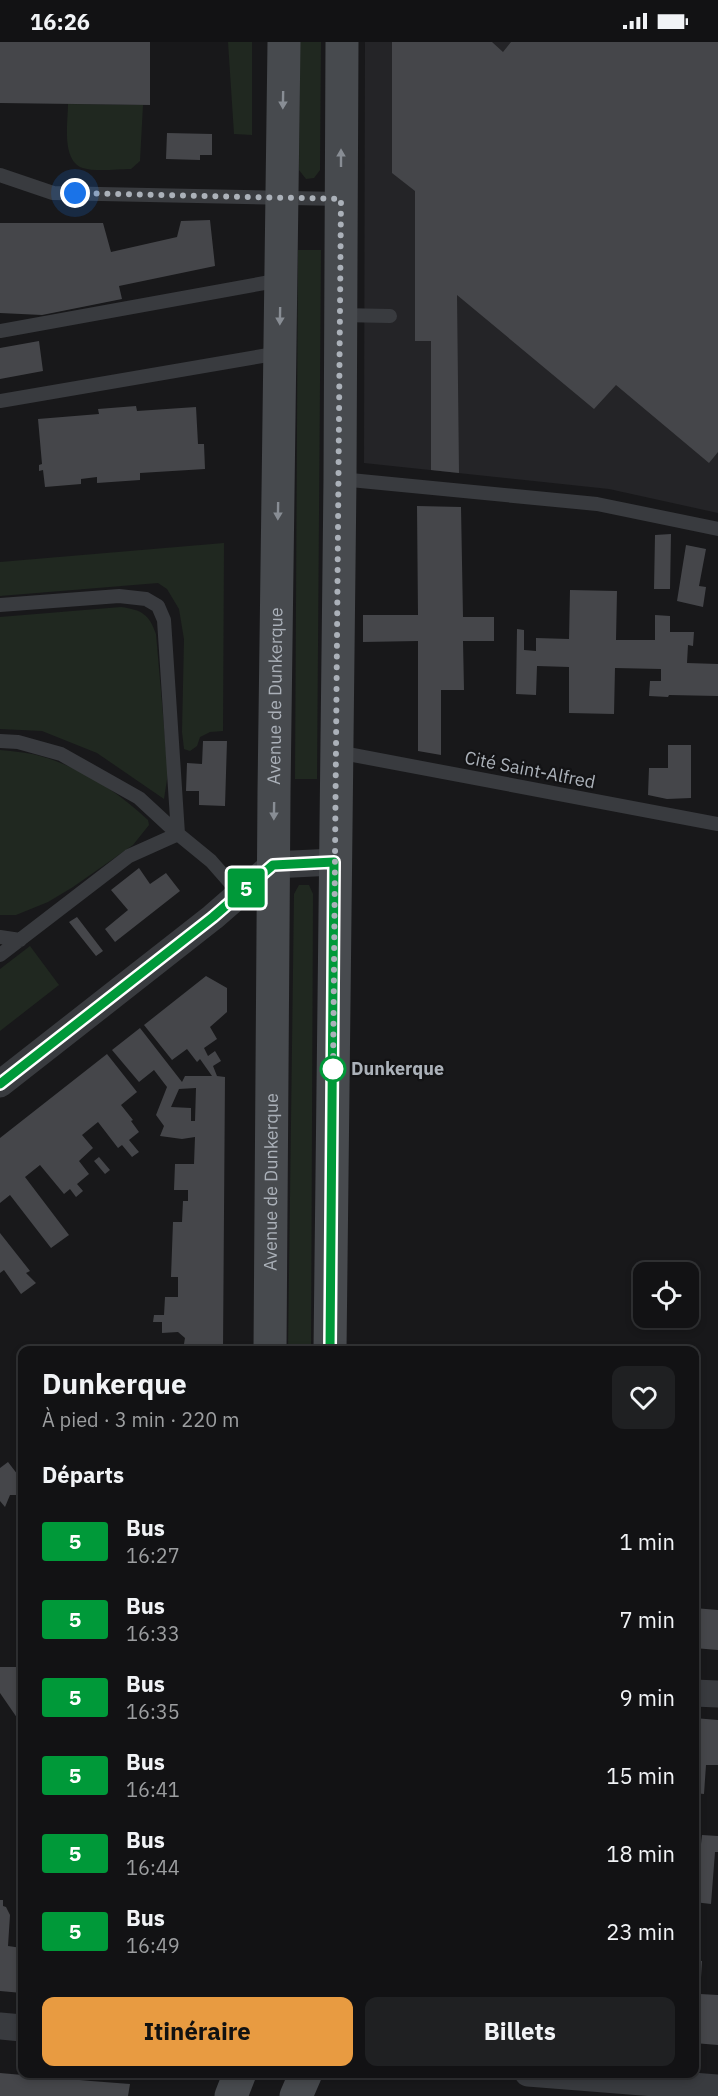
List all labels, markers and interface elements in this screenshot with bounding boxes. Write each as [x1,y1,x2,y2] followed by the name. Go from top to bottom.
[30,7,90,36] text: 16:26
[278,91,288,110] one-way arrow
[336,148,346,167] one-way arrow
[60,178,90,208] your location
[276,307,285,326] one-way arrow
[273,502,283,521] one-way arrow
[262,607,287,785] street label: Avenue de Dunkerque
[463,746,597,793] street label: Cité Saint-Alfred
[269,802,279,821] one-way arrow
[226,868,266,908] line badge: 5
[240,874,252,902] text: 5
[320,1056,346,1082] marker: Dunkerque
[351,1057,444,1080] place label: Dunkerque
[259,1093,283,1271] street label: Avenue de Dunkerque
[633,1262,699,1328] map controls
[633,1262,699,1328] button: locate
[42,1365,187,1402] text: Dunkerque
[612,1366,675,1429] button: heart
[42,1406,239,1433] text: À pied · 3 min · 220 m
[42,1460,124,1489] text: Départs
[126,1513,165,1542] text: Bus
[69,1527,81,1555] text: 5
[619,1527,675,1556] text: 1 min
[126,1542,180,1569] text: 16:27
[126,1591,165,1620] text: Bus
[69,1605,81,1633] text: 5
[619,1605,675,1634] text: 7 min
[126,1620,180,1647] text: 16:33
[126,1669,165,1698] text: Bus
[69,1683,81,1711] text: 5
[619,1683,675,1712] text: 9 min
[126,1698,180,1725] text: 16:35
[126,1747,165,1776] text: Bus
[69,1761,81,1789] text: 5
[606,1761,675,1790] text: 15 min
[126,1776,180,1803] text: 16:41
[126,1825,165,1854] text: Bus
[69,1839,81,1867] text: 5
[606,1839,675,1868] text: 18 min
[126,1854,180,1881] text: 16:44
[126,1903,165,1932] text: Bus
[69,1917,81,1945] text: 5
[606,1917,675,1946] text: 23 min
[126,1932,180,1959] text: 16:49
[42,1997,353,2066] button: Itinéraire
[365,1997,675,2066] button: Billets

